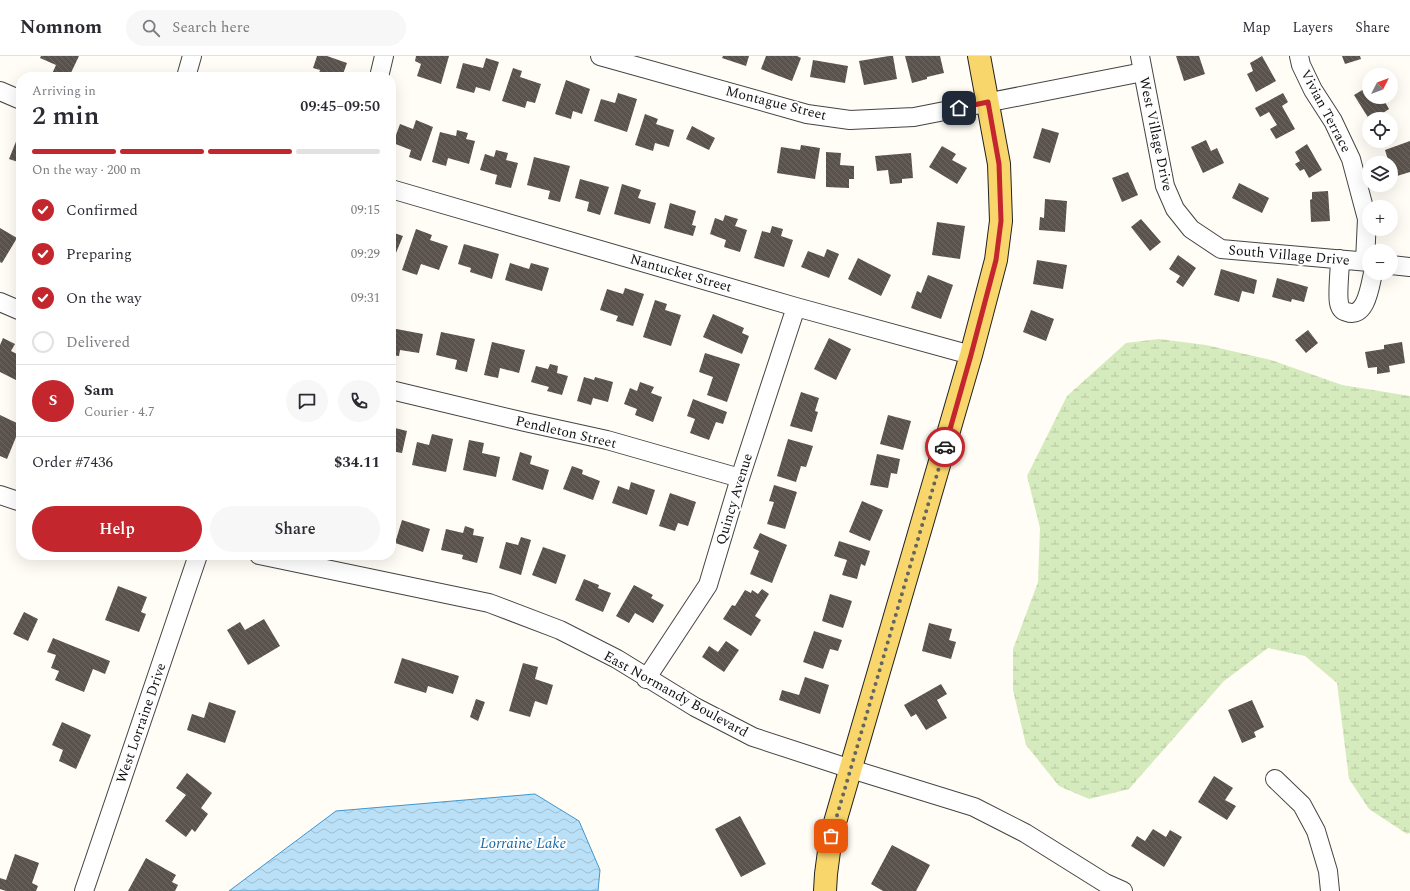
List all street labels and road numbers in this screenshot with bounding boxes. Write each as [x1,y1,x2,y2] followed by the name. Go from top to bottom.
[1295,66,1357,156] street label: Vivian Terrace
[1134,75,1178,193] street label: West Village Drive
[723,80,829,126] street label: Montague Street
[1228,239,1351,271] street label: South Village Drive
[628,248,734,298] street label: Nantucket Street
[513,410,619,454] street label: Pendleton Street
[710,450,758,547] street label: Quincy Avenue
[600,645,752,743] street label: East Normandy Boulevard
[111,660,172,786] street label: West Lorraine Drive

